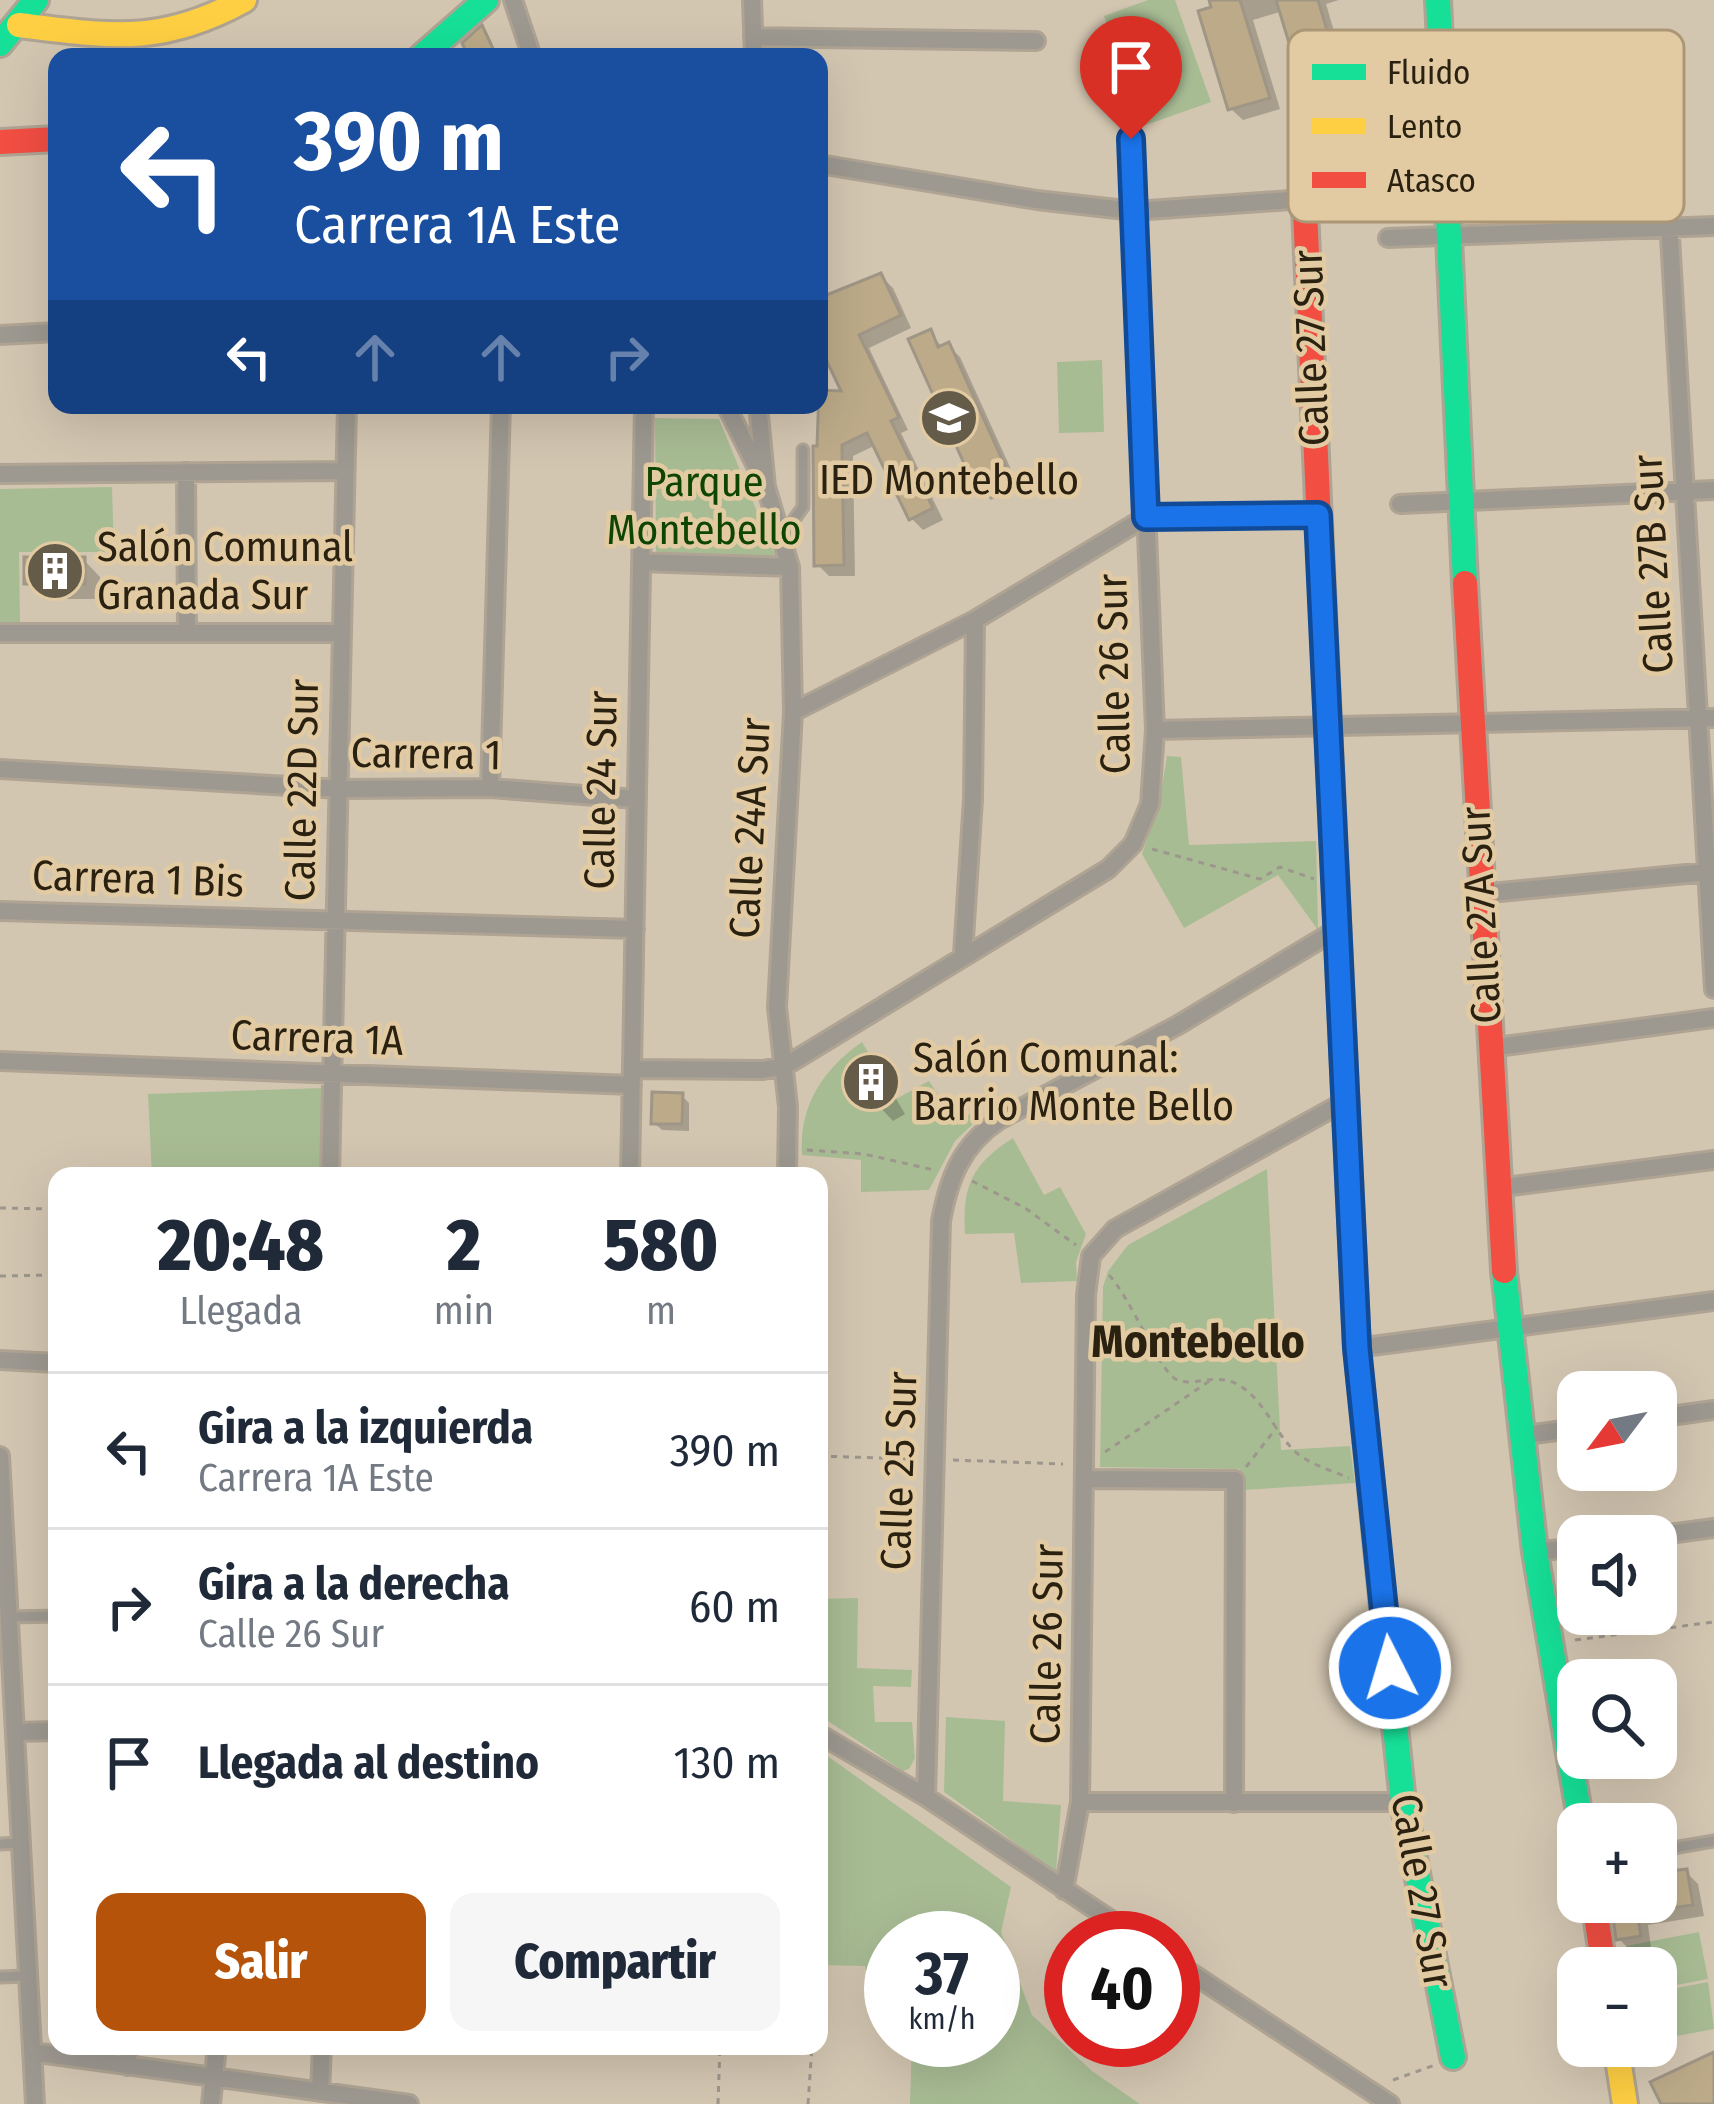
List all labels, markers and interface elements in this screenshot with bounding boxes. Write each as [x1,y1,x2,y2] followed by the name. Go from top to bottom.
[1080,16,1182,139] pin
[1288,30,1684,222] legend
[1098,34,1164,100] icon: arrive
[1387,53,1470,93] text: Fluido
[294,91,504,192] text: 390 m
[96,96,252,252] icon: left
[1387,107,1462,147] text: Lento
[1387,161,1476,201] text: Atasco
[294,193,620,257] text: Carrera 1A Este
[1283,249,1339,447] street label: Calle 27 Sur
[216,324,282,390] icon: left
[342,324,408,390] icon: ahead
[468,324,534,390] icon: ahead
[594,324,660,390] icon: right
[918,387,980,449] school or university icon: IED Montebello
[1622,453,1684,675] street label: Calle 27B Sur
[819,455,1079,505] place label: IED Montebello
[606,457,802,555] park label: Parque Montebello
[97,522,353,620] place label: Salón Comunal Granada Sur
[24,540,86,602] building icon: Salón Comunal Granada Sur
[1087,573,1141,775] street label: Calle 26 Sur
[275,678,329,902] street label: Calle 22D Sur
[574,690,628,890] street label: Calle 24 Sur
[719,716,781,940] street label: Calle 24A Sur
[350,728,502,780] street label: Carrera 1
[1450,805,1512,1025] street label: Calle 27A Sur
[31,850,245,908] street label: Carrera 1 Bis
[230,1010,404,1066] street label: Carrera 1A
[913,1033,1234,1131] place label: Salón Comunal: Barrio Monte Bello
[840,1051,902,1113] building icon: Salón Comunal: Barrio Monte Bello
[158,1203,324,1289] text: 20:48
[447,1203,481,1289] text: 2
[604,1203,718,1289] text: 580
[179,1288,302,1334] text: Llegada
[434,1288,494,1334] text: min
[646,1288,676,1334] text: m
[1091,1315,1305,1369] district label: Montebello
[871,1370,927,1571] street label: Calle 25 Sur
[1557,1371,1677,1491] north arrow
[1557,1371,1677,2067] map controls
[198,1401,533,1455] text: Gira a la izquierda
[96,1418,162,1484] icon: left
[670,1424,780,1478] text: 390 m
[198,1455,434,1501] text: Carrera 1A Este
[1557,1515,1677,1635] button: sound
[1020,1543,1074,1745] street label: Calle 26 Sur
[198,1557,510,1611] text: Gira a la derecha
[96,1574,162,1640] icon: right
[689,1580,780,1634] text: 60 m
[1327,1605,1453,1731] position arrow
[198,1611,384,1657] text: Calle 26 Sur
[1557,1659,1677,1779] button: search
[96,1730,162,1796] icon: arrive
[198,1736,539,1790] text: Llegada al destino
[674,1736,780,1790] text: 130 m
[1380,1790,1464,1992] street label: Calle 27 Sur
[1557,1803,1677,1923] button: +
[96,1893,426,2031] button: Salir
[450,1893,780,2031] button: Compartir
[1044,1911,1200,2067] speed limit sign: 40
[915,1938,969,2010] text: 37
[1557,1947,1677,2067] button: −
[909,2001,975,2037] text: km/h

